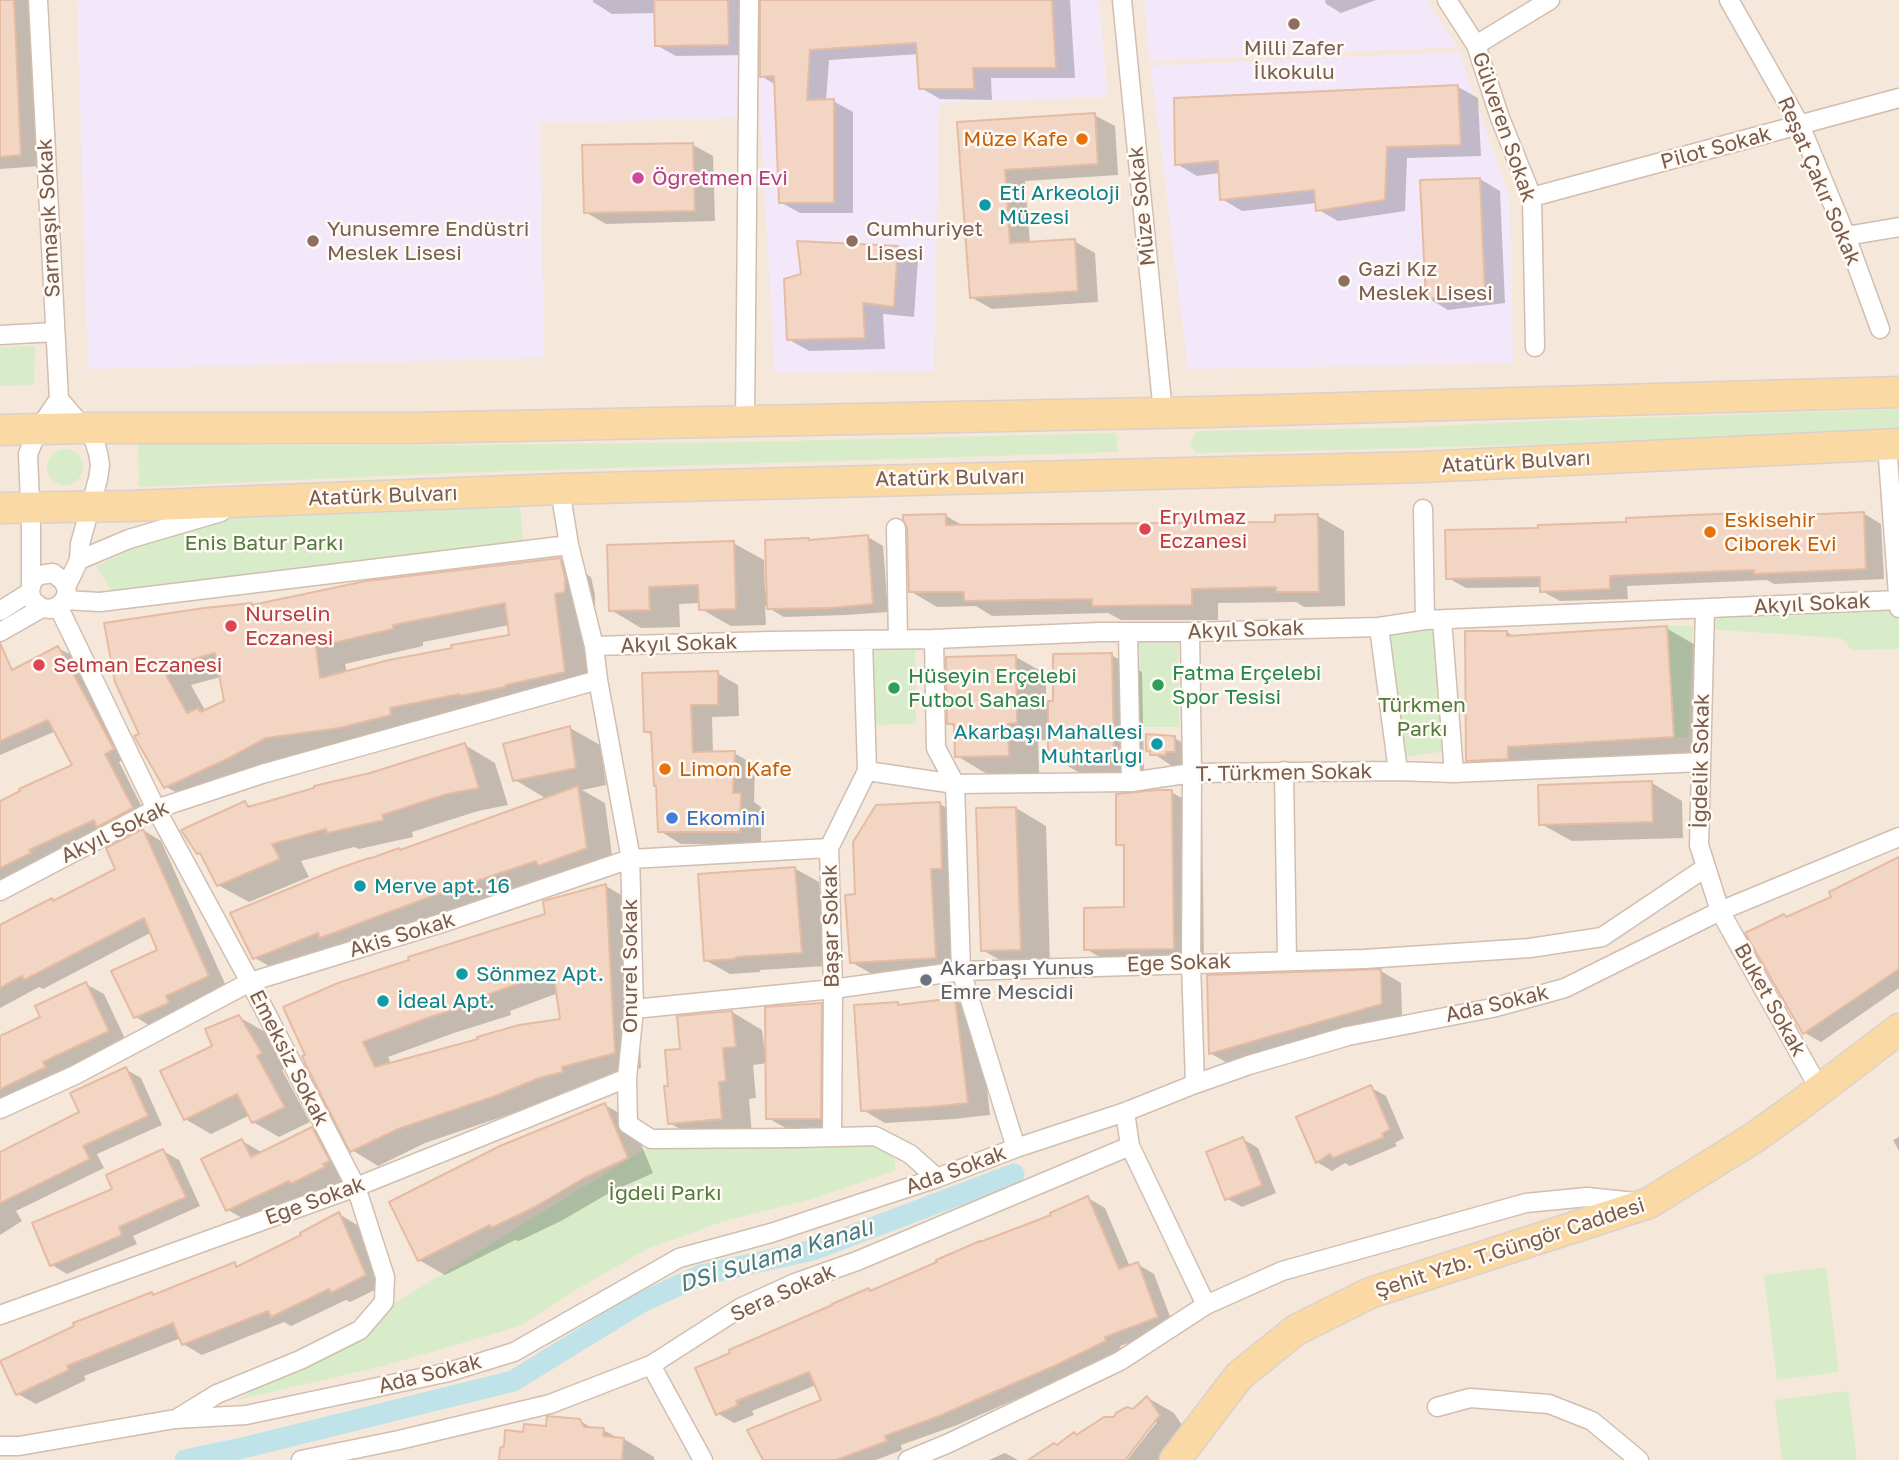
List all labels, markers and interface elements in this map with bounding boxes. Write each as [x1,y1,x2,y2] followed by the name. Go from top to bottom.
[1286,16,1302,32] marker: Milli Zafer İlkokulu
[1244,35,1344,85] place label: Milli Zafer İlkokulu
[1467,49,1541,205] street label: Gülveren Sokak
[1772,93,1866,269] street label: Reşat Çakır Sokak
[1658,121,1774,175] street label: Pilot Sokak
[963,126,1068,152] place label: Müze Kafe
[1074,131,1090,147] marker: Müze Kafe
[32,138,66,298] street label: Sarmaşık Sokak
[1123,145,1161,267] street label: Müze Sokak
[652,165,788,191] place label: Öğretmen Evi
[630,170,646,186] marker: Öğretmen Evi
[999,180,1120,230] place label: Eti Arkeoloji Müzesi
[977,197,993,213] marker: Eti Arkeoloji Müzesi
[327,216,530,266] place label: Yunusemre Endüstri Meslek Lisesi
[866,216,983,266] place label: Cumhuriyet Lisesi
[305,233,321,249] marker: Yunusemre Endüstri Meslek Lisesi
[844,233,860,249] marker: Cumhuriyet Lisesi
[1358,256,1493,306] place label: Gazi Kız Meslek Lisesi
[1336,273,1352,289] marker: Gazi Kız Meslek Lisesi
[1441,446,1591,478] street label: Atatürk Bulvarı
[875,464,1025,492] street label: Atatürk Bulvarı
[308,481,458,511] street label: Atatürk Bulvarı
[1159,504,1247,554] place label: Eryılmaz Eczanesi
[1724,507,1837,557] place label: Eskisehir Ciborek Evi
[1137,521,1153,537] marker: Eryılmaz Eczanesi
[1702,524,1718,540] marker: Eskisehir Ciborek Evi
[184,530,344,556] park label: Enis Batur Parkı
[1753,588,1871,620] street label: Akyıl Sokak
[245,601,333,651] place label: Nurselin Eczanesi
[1187,615,1305,645] street label: Akyıl Sokak
[223,618,239,634] marker: Nurselin Eczanesi
[620,629,738,659] street label: Akyıl Sokak
[53,652,222,678] place label: Selman Eczanesi
[31,657,47,673] marker: Selman Eczanesi
[1172,660,1321,710] place label: Fatma Erçelebi Spor Tesisi
[908,663,1077,713] place label: Hüseyin Erçelebi Futbol Sahası
[1150,677,1166,693] marker: Fatma Erçelebi Spor Tesisi
[886,680,902,696] marker: Hüseyin Erçelebi Futbol Sahası
[1378,692,1466,742] park label: Türkmen Parkı
[1687,693,1715,829] street label: İğdelik Sokak
[954,719,1143,769] place label: Akarbaşı Mahallesi Muhtarlığı
[1149,736,1165,752] marker: Akarbaşı Mahallesi Muhtarlığı
[679,756,792,782] place label: Limon Kafe
[1195,759,1373,787] street label: T. Türkmen Sokak
[657,761,673,777] marker: Limon Kafe
[57,795,173,869] street label: Akyıl Sokak
[686,805,766,831] place label: Ekomini
[664,810,680,826] marker: Ekomini
[817,864,845,988] street label: Başar Sokak
[374,873,510,899] place label: Merve apt. 16
[352,878,368,894] marker: Merve apt. 16
[617,899,643,1033] street label: Onurel Sokak
[346,907,458,963] street label: Akis Sokak
[1729,939,1811,1061] street label: Buket Sokak
[1126,949,1232,977] street label: Ege Sokak
[940,955,1094,1005] place label: Akarbaşı Yunus Emre Mescidi
[476,961,604,987] place label: Sönmez Apt.
[454,966,470,982] marker: Sönmez Apt.
[918,972,934,988] marker: Akarbaşı Yunus Emre Mescidi
[1443,980,1551,1028] street label: Ada Sokak
[244,986,334,1130] street label: Emeksiz Sokak
[397,988,495,1014] place label: İdeal Apt.
[375,993,391,1009] marker: İdeal Apt.
[902,1140,1010,1200] street label: Ada Sokak
[262,1171,368,1231] street label: Ege Sokak
[608,1180,722,1206] park label: İğdeli Parkı
[1372,1192,1648,1304] street label: Şehit Yzb. T.Güngör Caddesi
[676,1213,876,1299] water label: DSİ Sulama Kanalı
[727,1259,839,1327] street label: Sera Sokak
[376,1349,484,1399] street label: Ada Sokak

